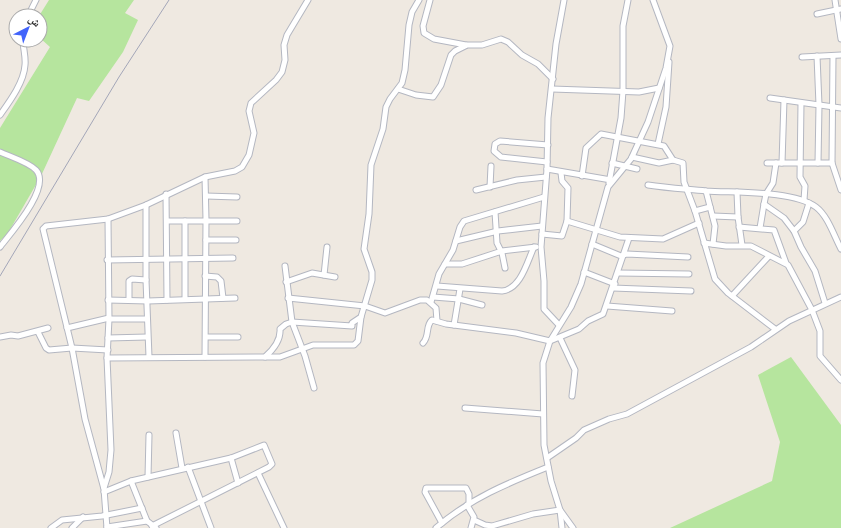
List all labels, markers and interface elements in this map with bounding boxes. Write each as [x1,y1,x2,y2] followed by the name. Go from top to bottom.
[8,8,48,48] north arrow
[25,11,44,31] text: ش

